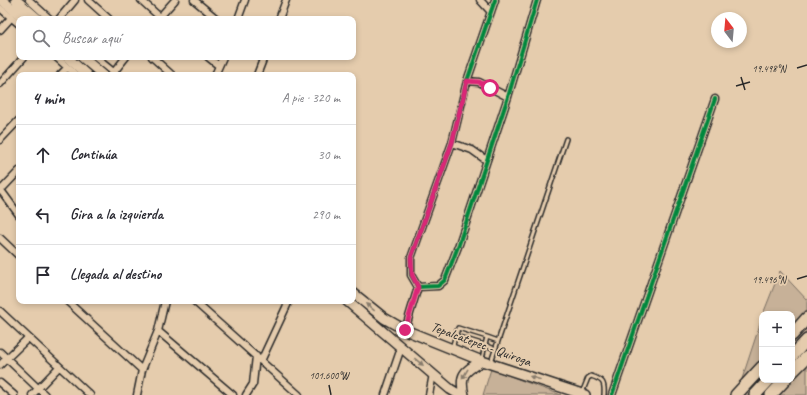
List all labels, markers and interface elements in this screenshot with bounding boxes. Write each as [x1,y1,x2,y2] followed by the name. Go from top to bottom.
[711,12,747,48] north arrow
[16,16,356,60] search box
[30,27,52,49] icon: search
[62,29,121,48] text: Buscar aquí
[752,62,788,75] text: 19.498°N
[481,79,499,97] route start
[32,88,65,109] text: 4 min
[282,90,340,106] text: A pie · 320 m
[32,144,54,166] icon: ahead
[70,145,117,164] text: Continúa
[318,147,340,163] text: 30 m
[32,204,54,226] icon: left
[70,205,163,224] text: Gira a la izquierda
[312,207,340,223] text: 290 m
[32,264,54,286] icon: arrive
[70,265,161,284] text: Llegada al destino
[752,273,788,286] text: 19.496°N
[364,303,375,312] one-way arrow
[759,311,795,383] map controls
[759,311,795,347] button: +
[429,318,534,370] street label: Tepalcatepec - Quiroga
[396,321,414,339] route end
[759,347,795,383] button: −
[414,358,425,367] one-way arrow
[462,368,468,380] one-way arrow
[309,369,350,382] text: 101.600°W
[528,375,540,381] one-way arrow

